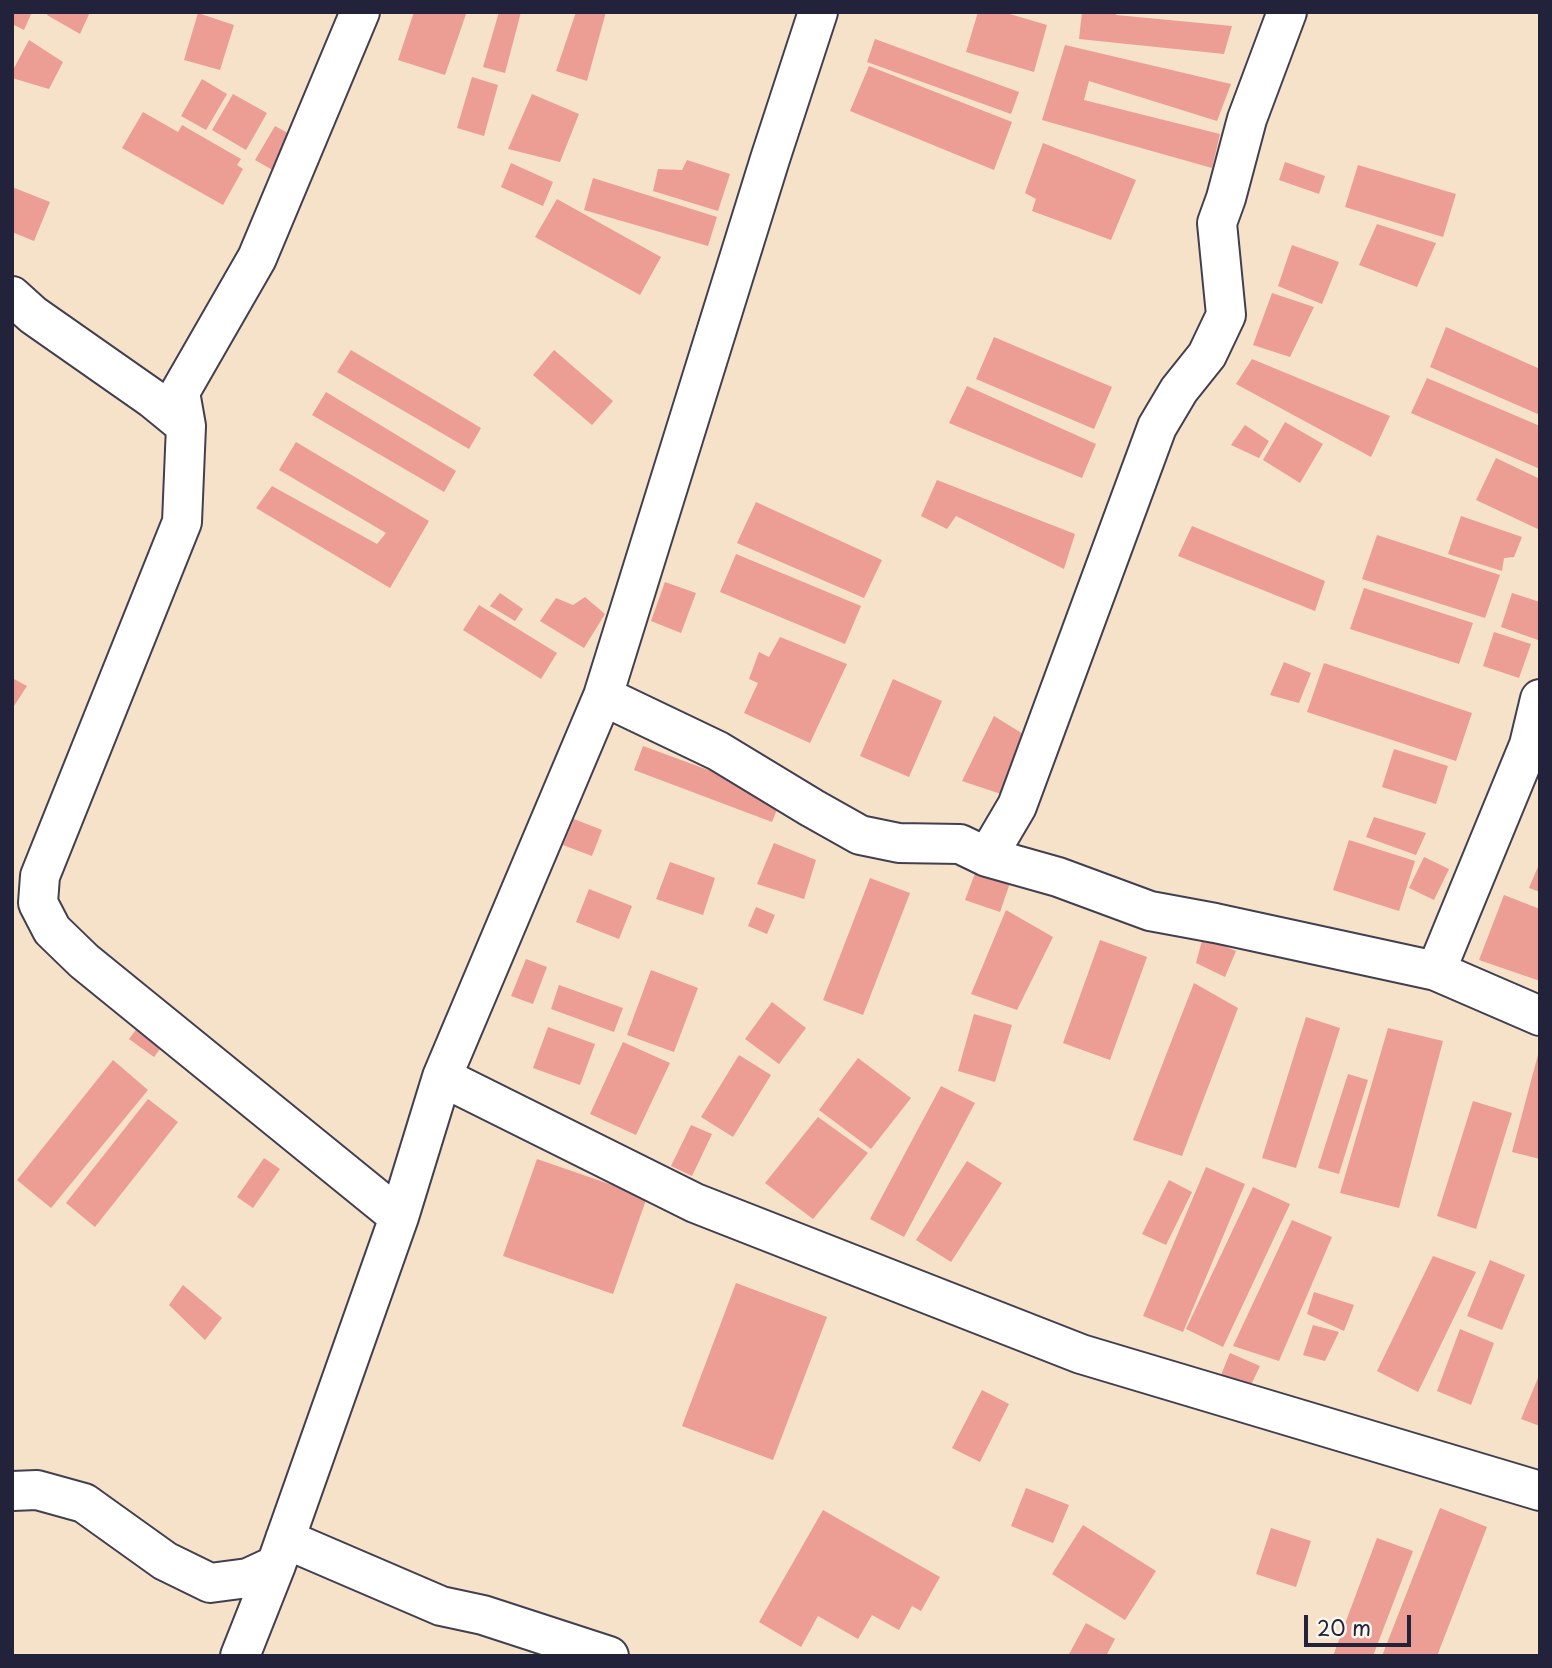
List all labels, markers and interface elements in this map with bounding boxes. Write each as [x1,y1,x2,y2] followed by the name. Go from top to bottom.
[1307,1602,1414,1646] scale bar
[1317,1611,1371,1643] text: 20 m

